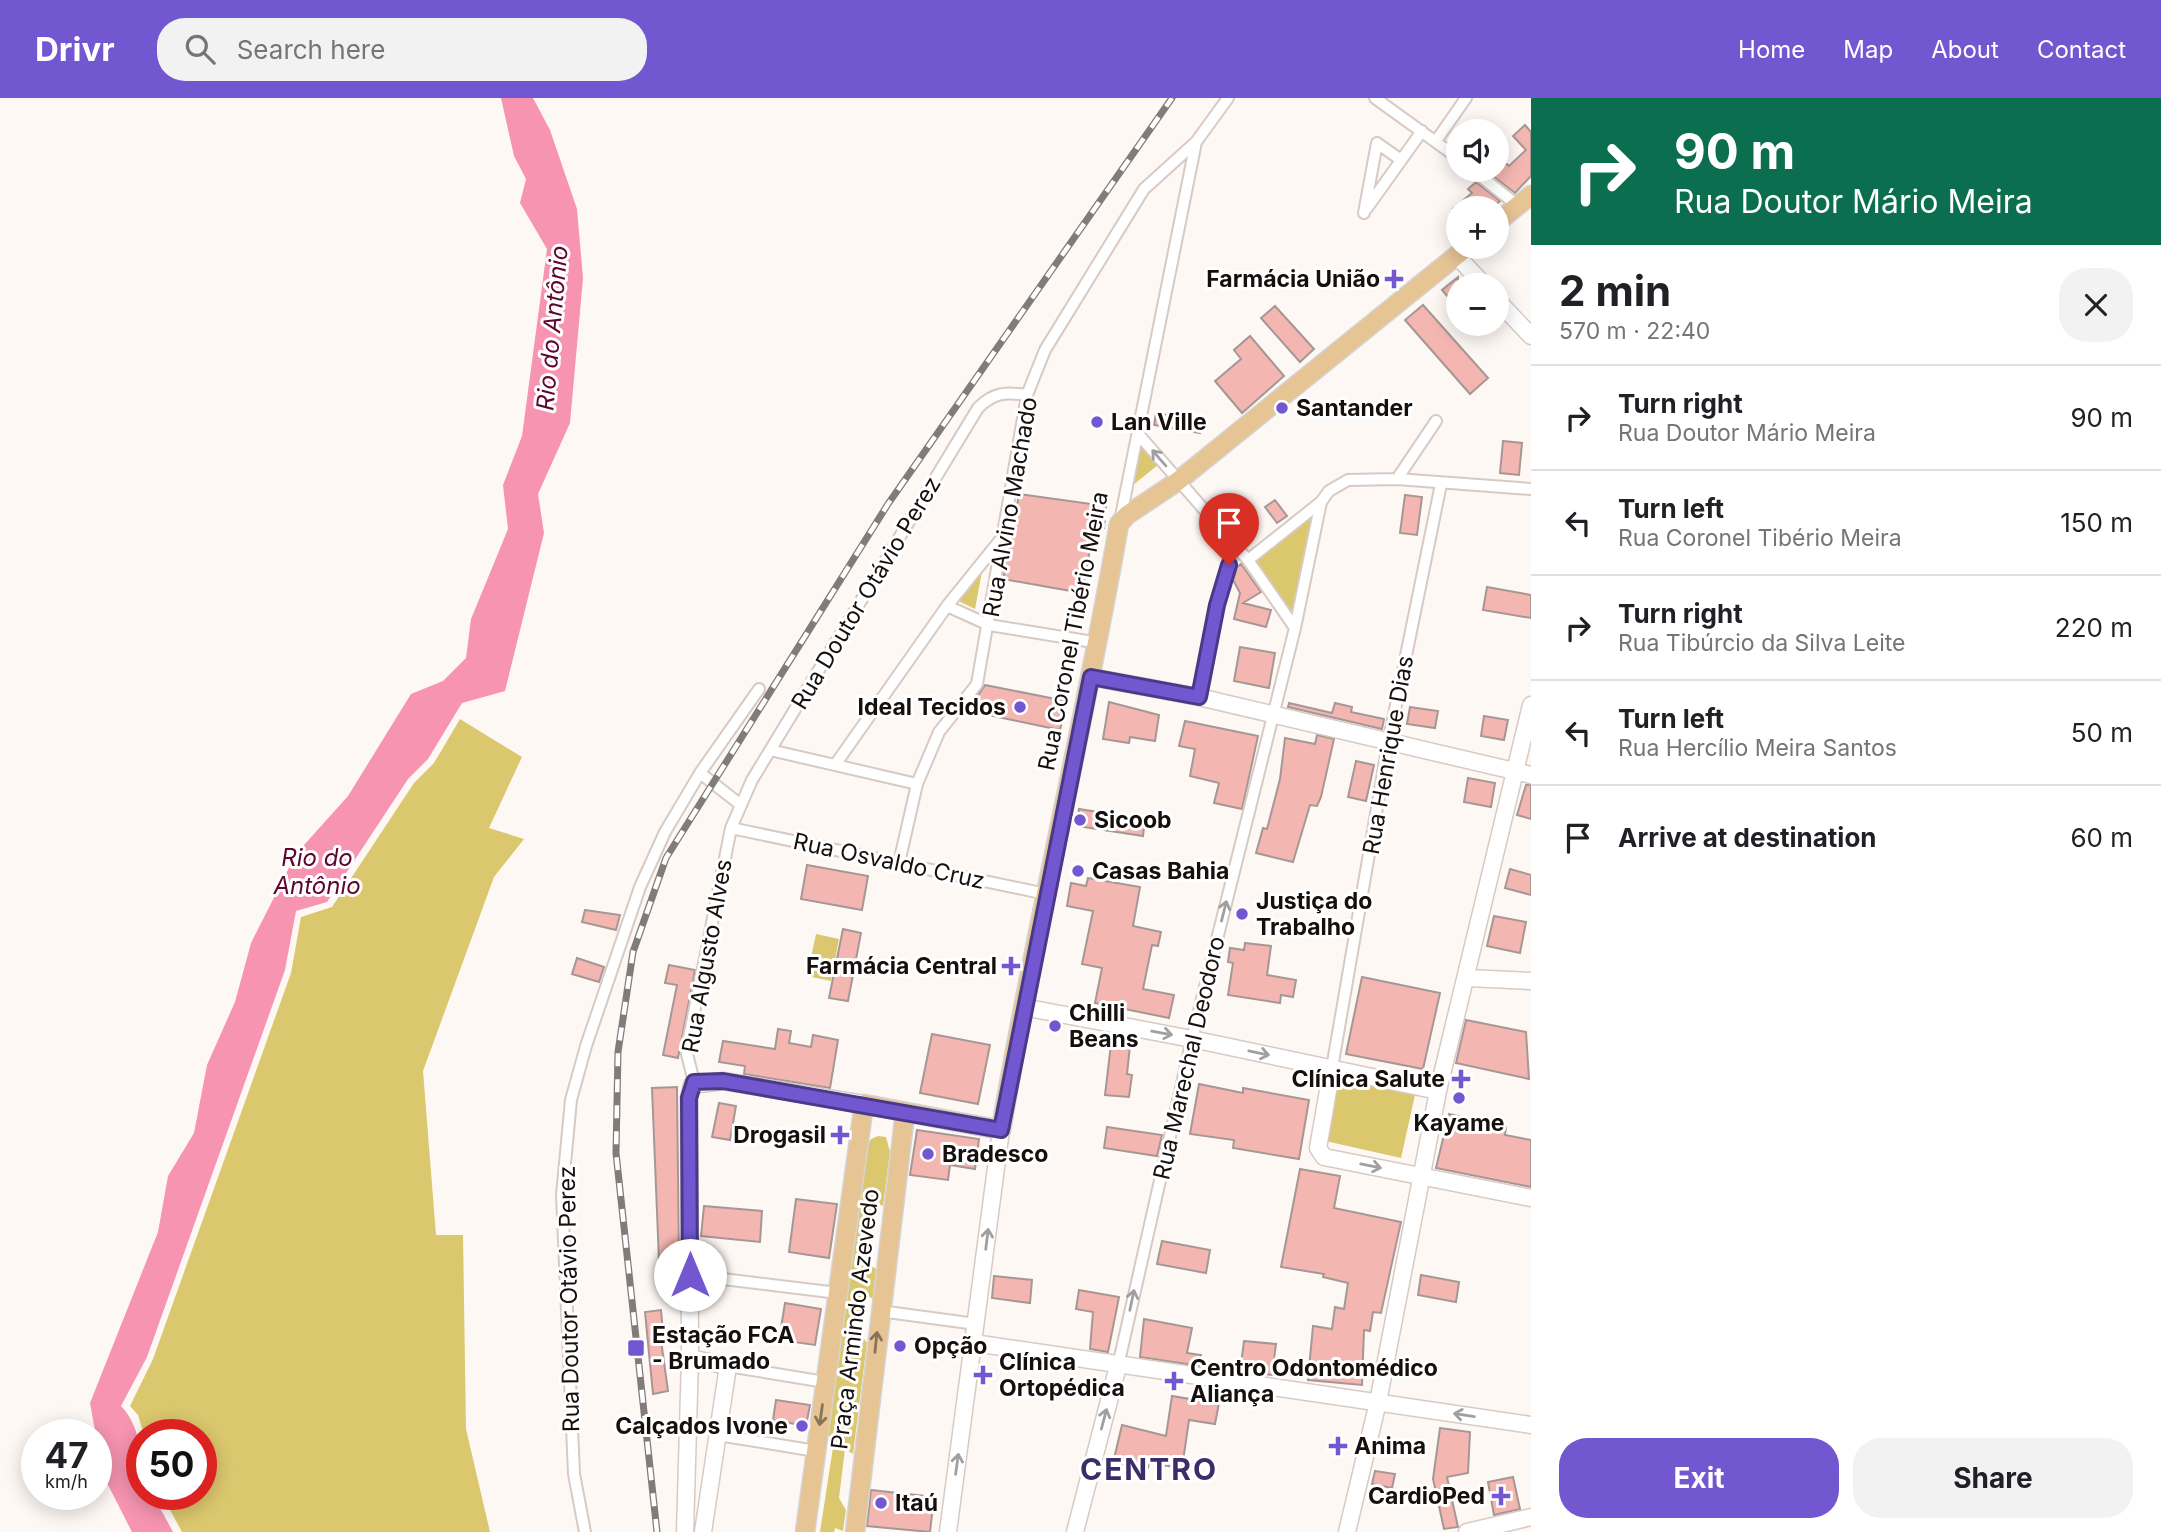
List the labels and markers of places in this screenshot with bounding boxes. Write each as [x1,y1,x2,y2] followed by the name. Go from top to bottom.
[1206,265,1380,293] place label: Farmácia União
[1386,271,1402,287] marker: Farmácia União
[1296,394,1413,422] place label: Santander
[1274,400,1290,416] marker: Santander
[1111,408,1207,436] place label: Lan Ville
[1089,414,1105,430] marker: Lan Ville
[1199,493,1259,565] pin
[858,693,1006,721] place label: Ideal Tecidos
[1012,699,1028,715] marker: Ideal Tecidos
[1094,806,1172,834] place label: Sicoob
[1072,812,1088,828] marker: Sicoob
[1092,857,1229,885] place label: Casas Bahia
[1070,863,1086,879] marker: Casas Bahia
[1256,887,1372,941] place label: Justiça do Trabalho
[1234,906,1250,922] marker: Justiça do Trabalho
[806,952,997,980] place label: Farmácia Central
[1003,958,1019,974] marker: Farmácia Central
[1069,999,1139,1053] place label: Chilli Beans
[1047,1018,1063,1034] marker: Chilli Beans
[1292,1065,1445,1093] place label: Clínica Salute
[1451,1069,1471,1089] marker: Clínica Salute
[1451,1090,1467,1106] marker: Kayame
[1413,1109,1505,1137] place label: Kayame
[733,1121,826,1149] place label: Drogasil
[832,1127,848,1143] marker: Drogasil
[942,1140,1048,1168] place label: Bradesco
[920,1146,936,1162] marker: Bradesco
[652,1321,794,1375] place label: Estação FCA - Brumado
[914,1332,987,1360] place label: Opção
[626,1338,646,1358] marker: Estação FCA - Brumado
[892,1338,908,1354] marker: Opção
[999,1348,1125,1402] place label: Clínica Ortopédica
[1190,1354,1438,1408] place label: Centro Odontomédico Aliança
[973,1365,993,1385] marker: Clínica Ortopédica
[1164,1371,1184,1391] marker: Centro Odontomédico Aliança
[615,1412,788,1440] place label: Calçados Ivone
[794,1418,810,1434] marker: Calçados Ivone
[1354,1432,1426,1460] place label: Anima
[1328,1436,1348,1456] marker: Anima
[1368,1482,1485,1510] place label: CardioPed
[1491,1486,1511,1506] marker: CardioPed
[895,1489,938,1517] place label: Itaú
[873,1495,889,1511] marker: Itaú

